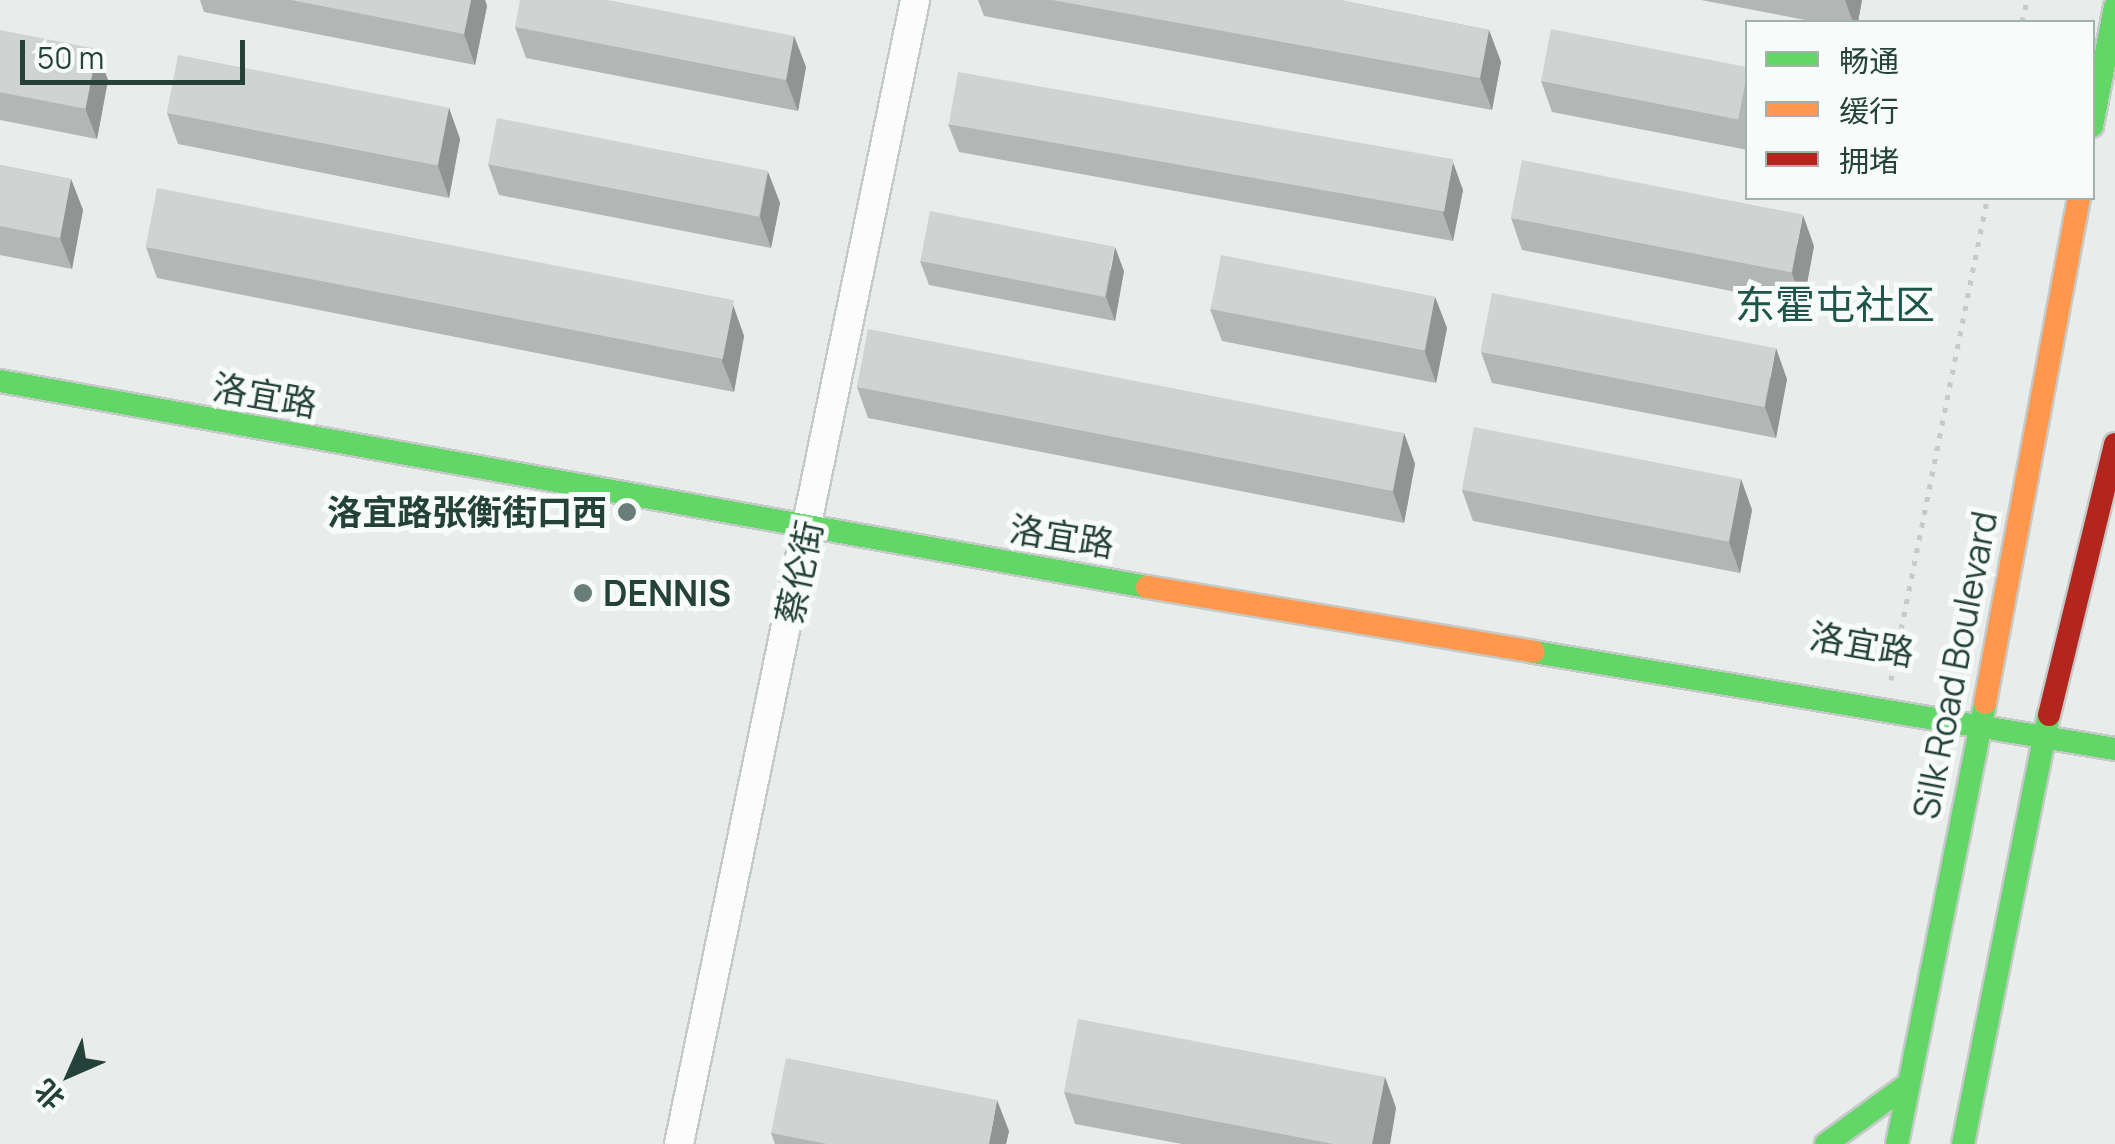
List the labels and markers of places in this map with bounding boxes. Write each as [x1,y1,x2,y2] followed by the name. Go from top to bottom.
[327,491,607,533] place label: 洛宜路张衡街口西
[616,501,638,523] marker: 洛宜路张衡街口西
[603,572,731,614] place label: DENNIS
[572,582,594,604] marker: DENNIS

